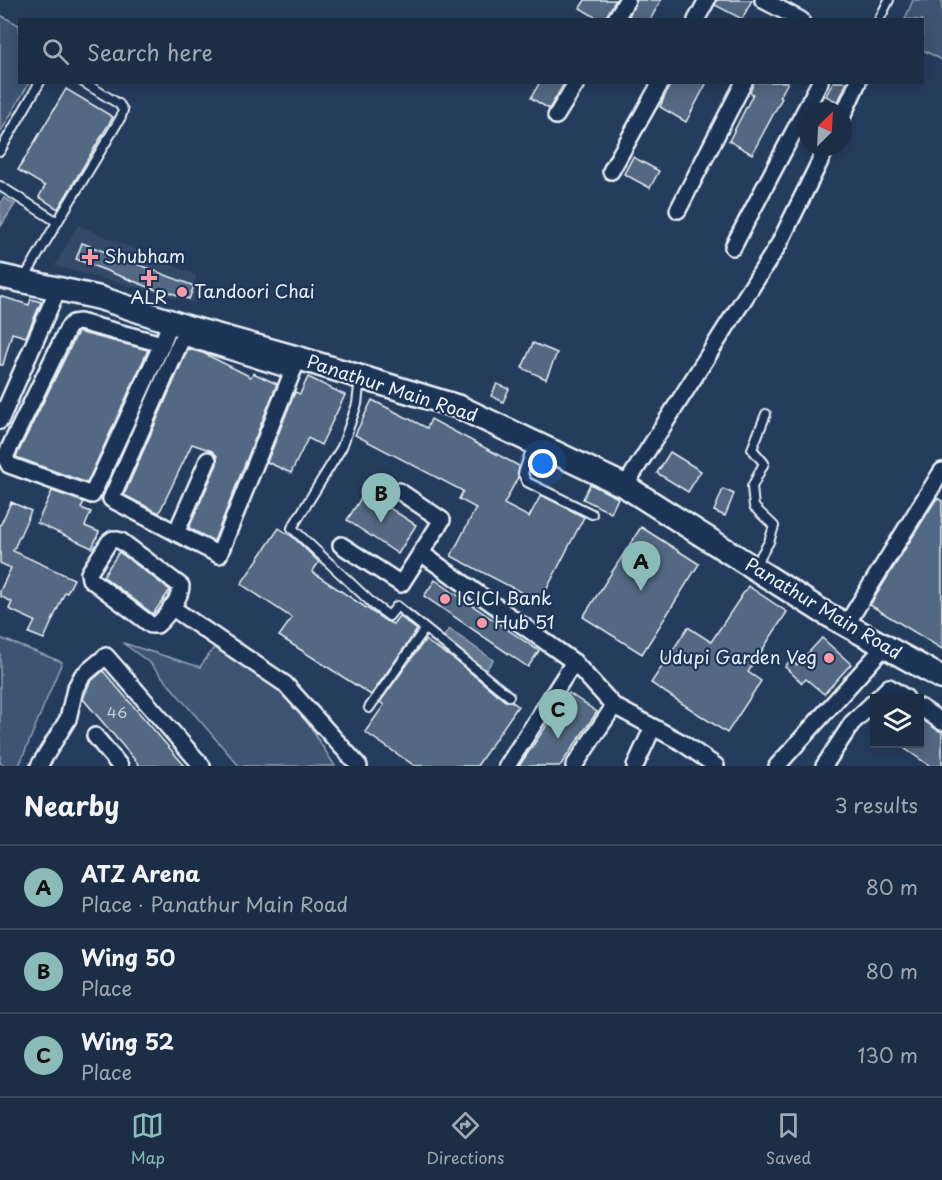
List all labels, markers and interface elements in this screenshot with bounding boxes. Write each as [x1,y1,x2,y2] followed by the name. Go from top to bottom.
[18,18,924,84] search box
[39,35,72,68] icon: search
[87,35,213,68] text: Search here
[798,102,852,156] north arrow
[104,242,185,269] place label: Shubham
[81,248,99,266] marker: Shubham
[142,271,156,285] marker: ALR
[194,277,315,304] place label: Tandoori Chai
[131,283,167,310] place label: ALR
[175,285,189,299] marker: Tandoori Chai
[303,347,482,428] street label: Panathur Main Road
[528,449,557,478] your location
[362,474,400,523] pin: B
[622,542,660,591] pin: A
[740,550,907,665] street label: Panathur Main Road
[457,584,552,611] place label: ICICI Bank
[438,592,452,606] marker: ICICI Bank
[494,608,555,635] place label: Hub 51
[475,616,489,630] marker: Hub 51
[659,643,817,670] place label: Udupi Garden Veg
[822,651,836,665] marker: Udupi Garden Veg
[538,690,578,739] pin: C
[870,694,924,748] map controls
[870,694,924,748] button: layers
[107,700,127,723] house number: 46
[24,786,119,825] text: Nearby
[835,790,918,820] text: 3 results
[81,856,200,889] text: ATZ Arena
[36,872,51,902] text: A
[866,872,918,902] text: 80 m
[81,889,348,919] text: Place · Panathur Main Road
[81,940,175,973] text: Wing 50
[37,956,50,986] text: B
[866,956,918,986] text: 80 m
[81,973,132,1003] text: Place
[81,1024,174,1057] text: Wing 52
[36,1040,51,1070] text: C
[858,1040,918,1070] text: 130 m
[81,1057,132,1087] text: Place
[131,1109,165,1169] tab: Map
[426,1109,504,1169] tab: Directions
[766,1109,811,1169] tab: Saved

